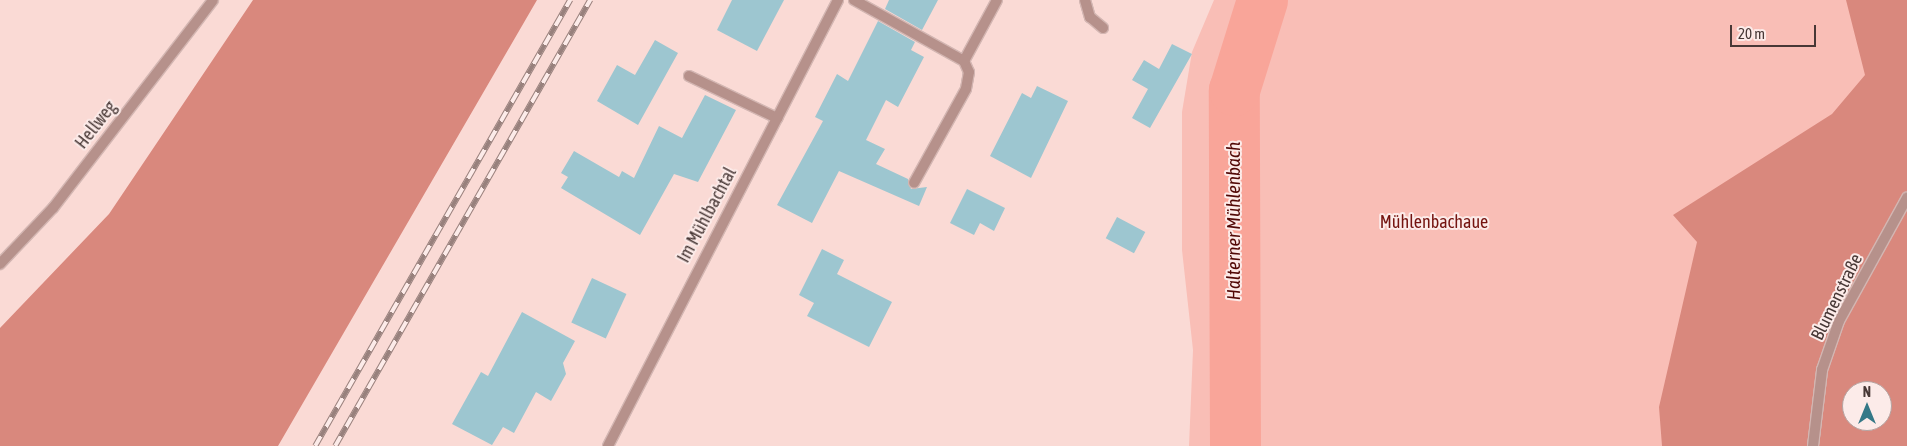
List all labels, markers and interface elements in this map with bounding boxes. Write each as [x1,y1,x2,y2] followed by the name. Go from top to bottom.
[1732,15,1818,47] scale bar
[1738,25,1765,42] text: 20 m
[71,97,121,153] street label: Hellweg
[1223,142,1245,300] water label: Halterner Mühlenbach
[673,164,741,266] street label: Im Mühlbachtal
[1380,211,1488,233] park label: Mühlenbachaue
[1807,250,1867,344] street label: Blumenstraße
[1842,381,1892,431] north arrow
[1863,384,1871,400] text: N

